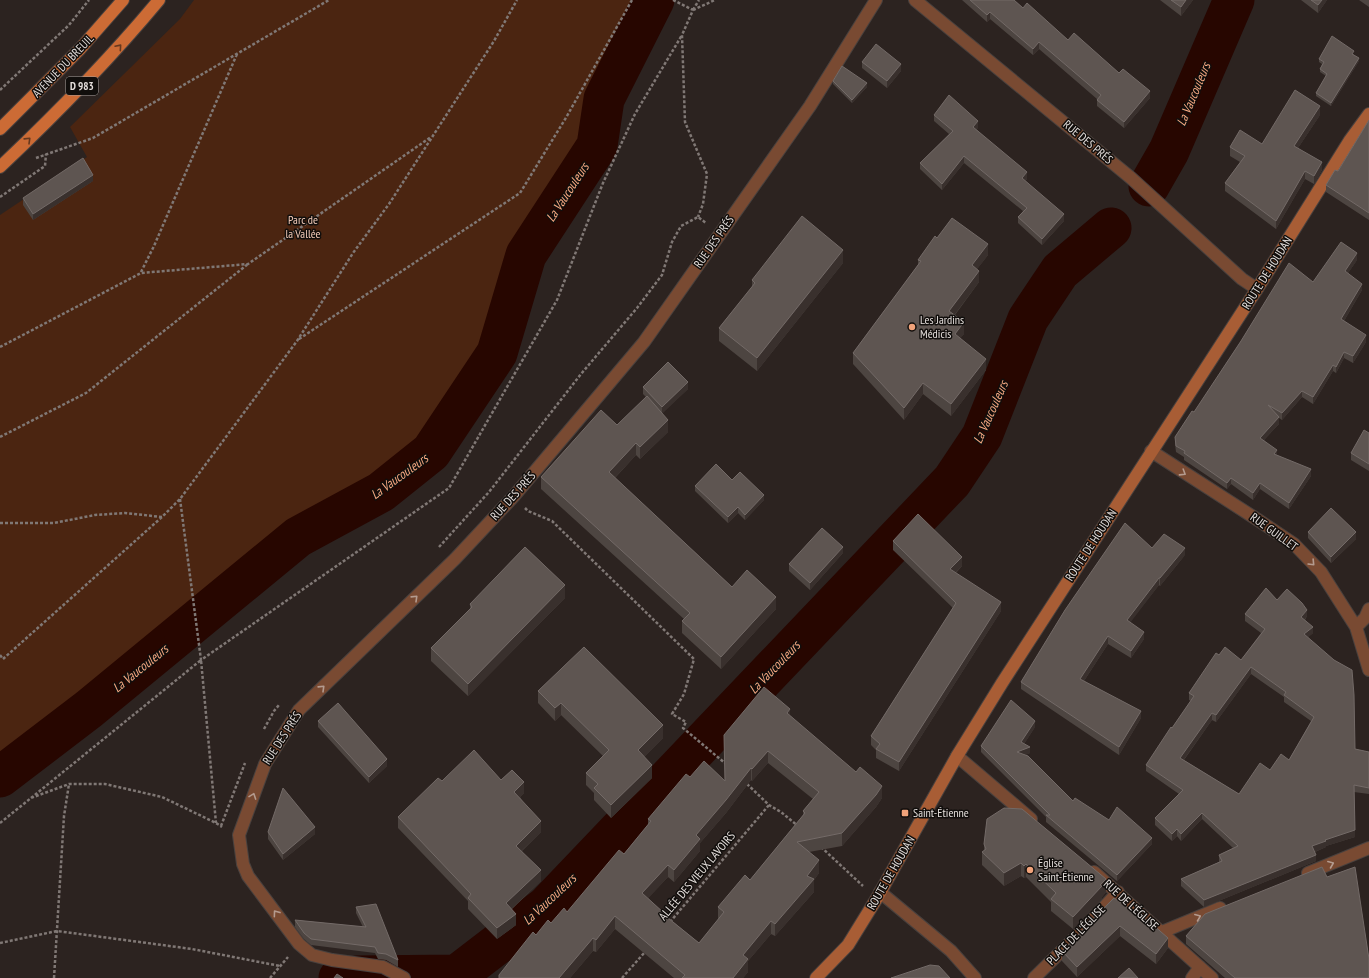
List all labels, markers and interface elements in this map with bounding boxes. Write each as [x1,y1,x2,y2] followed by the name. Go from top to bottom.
[29,31,97,100] street label: AVENUE DU BREUIL
[115,44,122,52] one-way arrow
[1173,59,1215,128] water label: La Vaucouleurs
[66,77,98,95] road number: D 983
[1060,116,1116,167] street label: RUE DES PRÉS
[23,137,31,145] one-way arrow
[542,158,594,225] water label: La Vaucouleurs
[285,212,321,241] park label: Parc de la Vallée
[690,213,737,271] street label: RUE DES PRÉS
[1238,234,1295,312] street label: ROUTE DE HOUDAN
[920,312,964,341] place label: Les Jardins Médicis
[907,322,917,332] marker: Les Jardins Médicis
[969,377,1012,446] water label: La Vaucouleurs
[367,449,433,503] water label: La Vaucouleurs
[487,468,538,523] street label: RUE DES PRÉS
[1179,468,1186,476] one-way arrow
[1062,506,1119,584] street label: ROUTE DE HOUDAN
[1248,509,1302,554] street label: RUE GUILLET
[1307,558,1315,566] one-way arrow
[410,595,418,602] one-way arrow
[745,636,805,697] water label: La Vaucouleurs
[109,640,173,696] water label: La Vaucouleurs
[317,685,325,693] one-way arrow
[259,708,304,767] street label: RUE DES PRÉS
[248,793,256,800] one-way arrow
[913,805,969,820] place label: Saint-Étienne
[900,808,910,818] marker: Saint-Étienne
[655,828,738,923] street label: ALLÉE DES VIEUX LAVOIRS
[863,833,918,912] street label: ROUTE DE HOUDAN
[1038,855,1094,884] place label: Église Saint-Étienne
[1328,860,1335,868] one-way arrow
[1025,865,1035,875] marker: Église Saint-Étienne
[519,869,581,928] water label: La Vaucouleurs
[1101,876,1162,933] street label: RUE DE L'ÉGLISE
[1043,901,1108,968] street label: PLACE DE L'ÉGLISE
[273,910,281,917] one-way arrow
[1194,914,1201,922] one-way arrow

